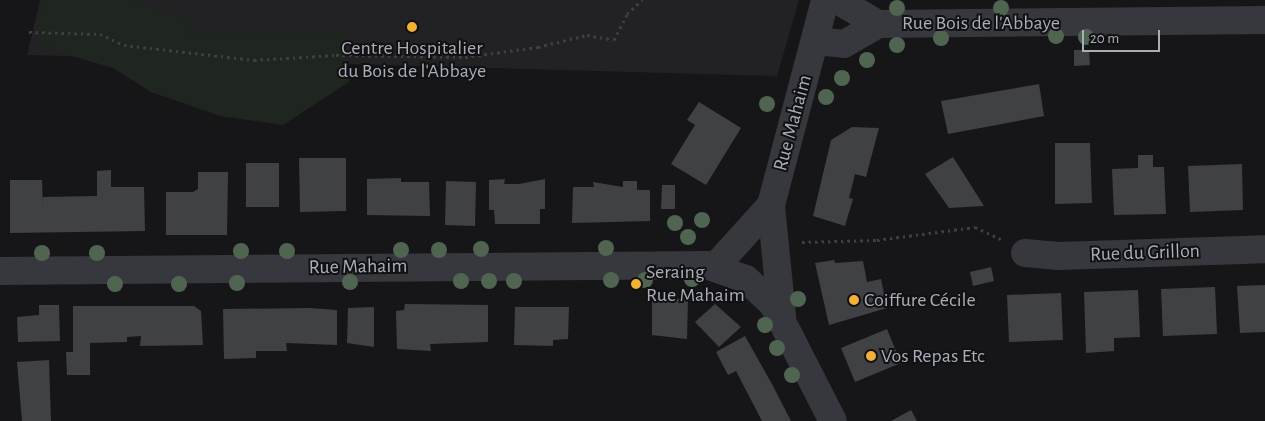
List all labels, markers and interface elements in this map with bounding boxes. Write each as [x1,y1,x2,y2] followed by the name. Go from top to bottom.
[902,11,1060,35] street label: Rue Bois de l'Abbaye
[405,20,419,34] marker: Centre Hospitalier du Bois de l'Abbaye
[1085,20,1162,52] scale bar
[1090,31,1119,46] text: 20 m
[338,36,486,83] place label: Centre Hospitalier du Bois de l'Abbaye
[769,72,817,174] street label: Rue Mahaim
[1090,239,1200,267] street label: Rue du Grillon
[308,254,408,280] street label: Rue Mahaim
[646,260,745,307] place label: Seraing Rue Mahaim
[630,278,642,290] marker: Seraing Rue Mahaim
[864,288,976,312] place label: Coiffure Cécile
[848,294,860,306] marker: Coiffure Cécile
[881,344,985,368] place label: Vos Repas Etc
[865,350,877,362] marker: Vos Repas Etc

